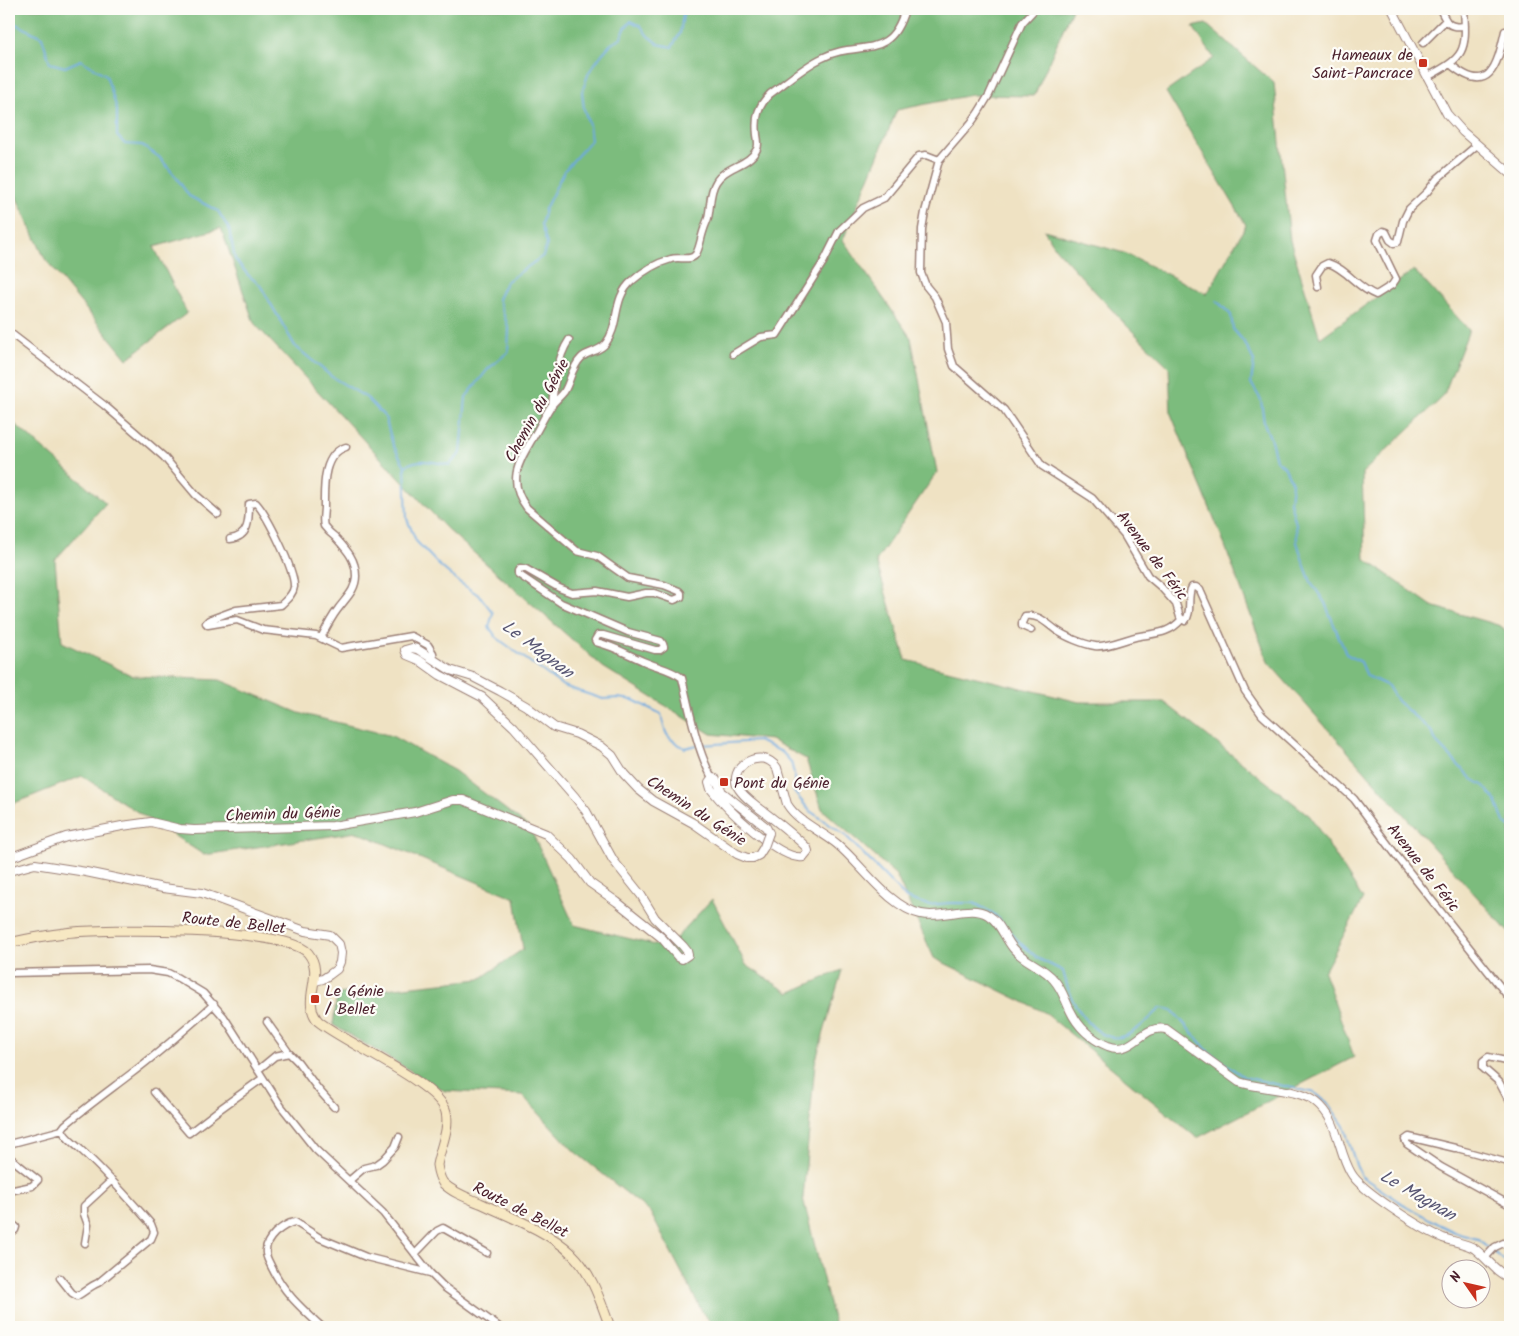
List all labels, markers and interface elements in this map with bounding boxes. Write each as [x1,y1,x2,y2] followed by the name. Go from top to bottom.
[1312,43,1413,86] place label: Hameaux de Saint-Pancrace
[1417,57,1429,69] marker: Hameaux de Saint-Pancrace
[498,354,576,467] street label: Chemin du Génie
[1110,506,1194,606] street label: Avenue de Féric
[495,613,580,688] water label: Le Magnan
[641,769,751,853] street label: Chemin du Génie
[734,771,830,796] place label: Pont du Génie
[718,776,730,788] marker: Pont du Génie
[225,800,341,829] street label: Chemin du Génie
[1380,818,1466,918] street label: Avenue de Féric
[181,906,288,941] street label: Route de Bellet
[325,979,384,1022] place label: Le Génie / Bellet
[309,993,321,1005] marker: Le Génie / Bellet
[1374,1163,1462,1231] water label: Le Magnan
[468,1176,573,1246] street label: Route de Bellet
[1442,1258,1492,1308] north arrow
[1444,1267,1468,1287] text: N

